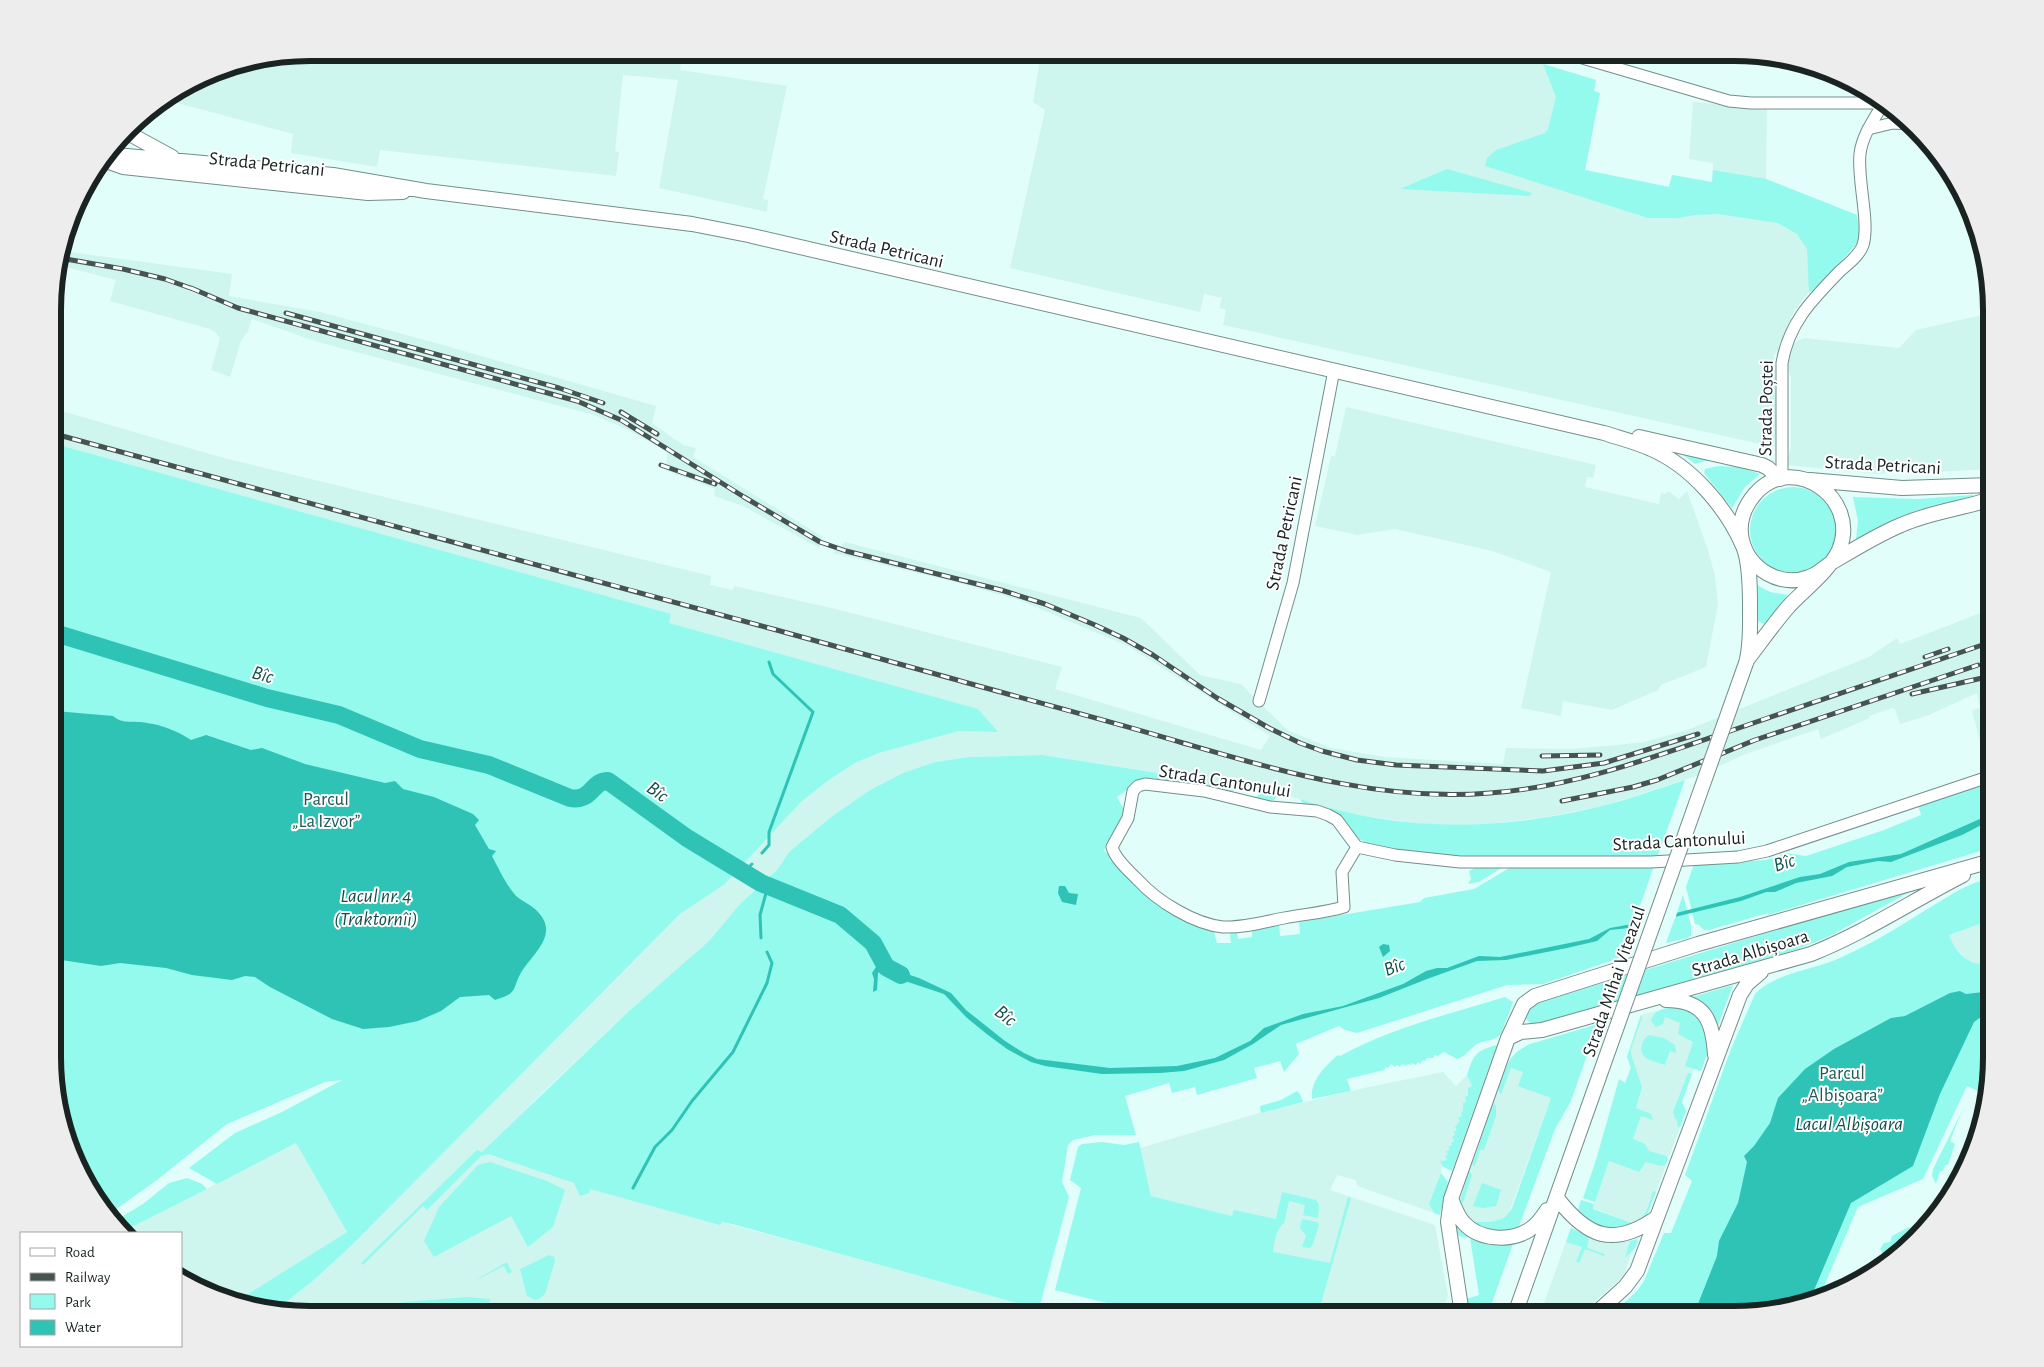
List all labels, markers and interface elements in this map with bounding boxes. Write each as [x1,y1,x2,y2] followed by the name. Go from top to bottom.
[208,149,326,180] street label: Strada Petricani
[828,227,945,272] street label: Strada Petricani
[1756,360,1778,456] street label: Strada Poștei
[1824,453,1941,478] street label: Strada Petricani
[1263,474,1306,592] street label: Strada Petricani
[250,662,276,688] water label: Bîc
[1158,762,1292,801] street label: Strada Cantonului
[643,777,672,806] water label: Bîc
[292,790,361,831] park label: Parcul „La Izvor”
[1612,829,1746,854] street label: Strada Cantonului
[1771,850,1798,876] water label: Bîc
[334,886,418,929] water label: Lacul nr. 4 (Traktornîi)
[1580,904,1649,1059] street label: Strada Mihai Viteazul
[1690,927,1812,981] street label: Strada Albișoara
[1381,954,1408,980] water label: Bîc
[991,1001,1020,1030] water label: Bîc
[1801,1064,1883,1106] park label: Parcul „Albișoara”
[1795,1114,1903,1135] water label: Lacul Albișoara
[20,1232,182,1347] legend
[65,1245,95,1260] text: Road
[65,1270,111,1285] text: Railway
[65,1295,91,1310] text: Park
[65,1320,101,1335] text: Water

